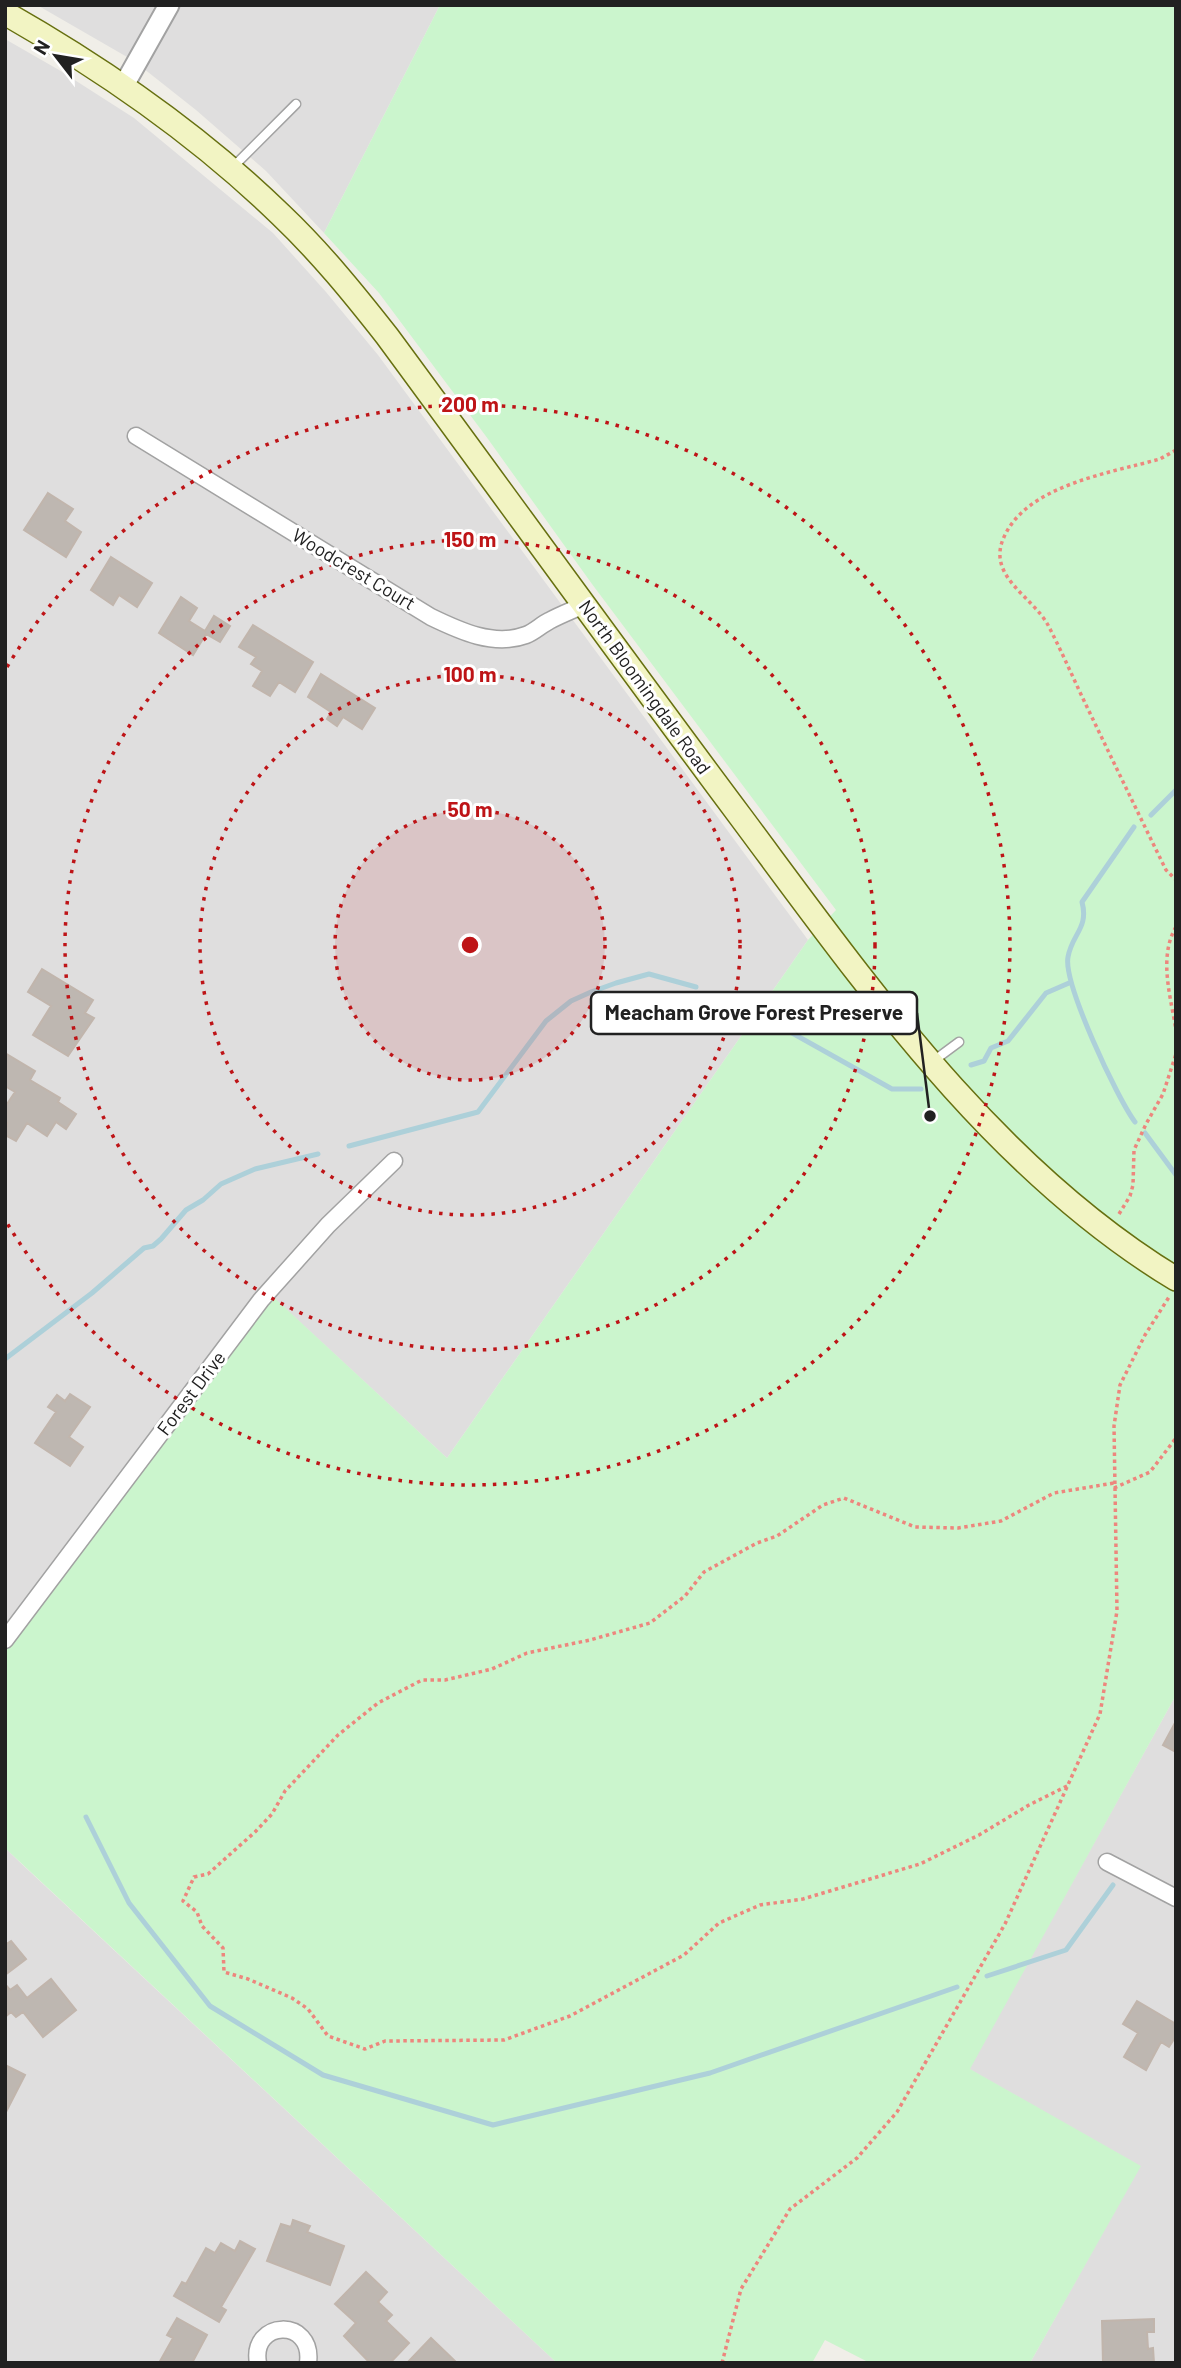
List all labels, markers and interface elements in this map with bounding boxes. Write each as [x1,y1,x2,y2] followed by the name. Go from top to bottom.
[21,21,91,91] north arrow
[28,36,54,58] text: N
[441,391,499,416] text: 200 m
[289,523,420,614] street label: Woodcrest Court
[444,526,496,551] text: 150 m
[574,595,716,778] street label: North Bloomingdale Road
[443,661,497,686] text: 100 m
[447,796,493,821] text: 50 m
[458,933,482,957] centre of rings
[591,992,917,1034] callout: Meacham Grove Forest Preserve
[605,999,903,1024] text: Meacham Grove Forest Preserve
[152,1346,230,1439] street label: Forest Drive

